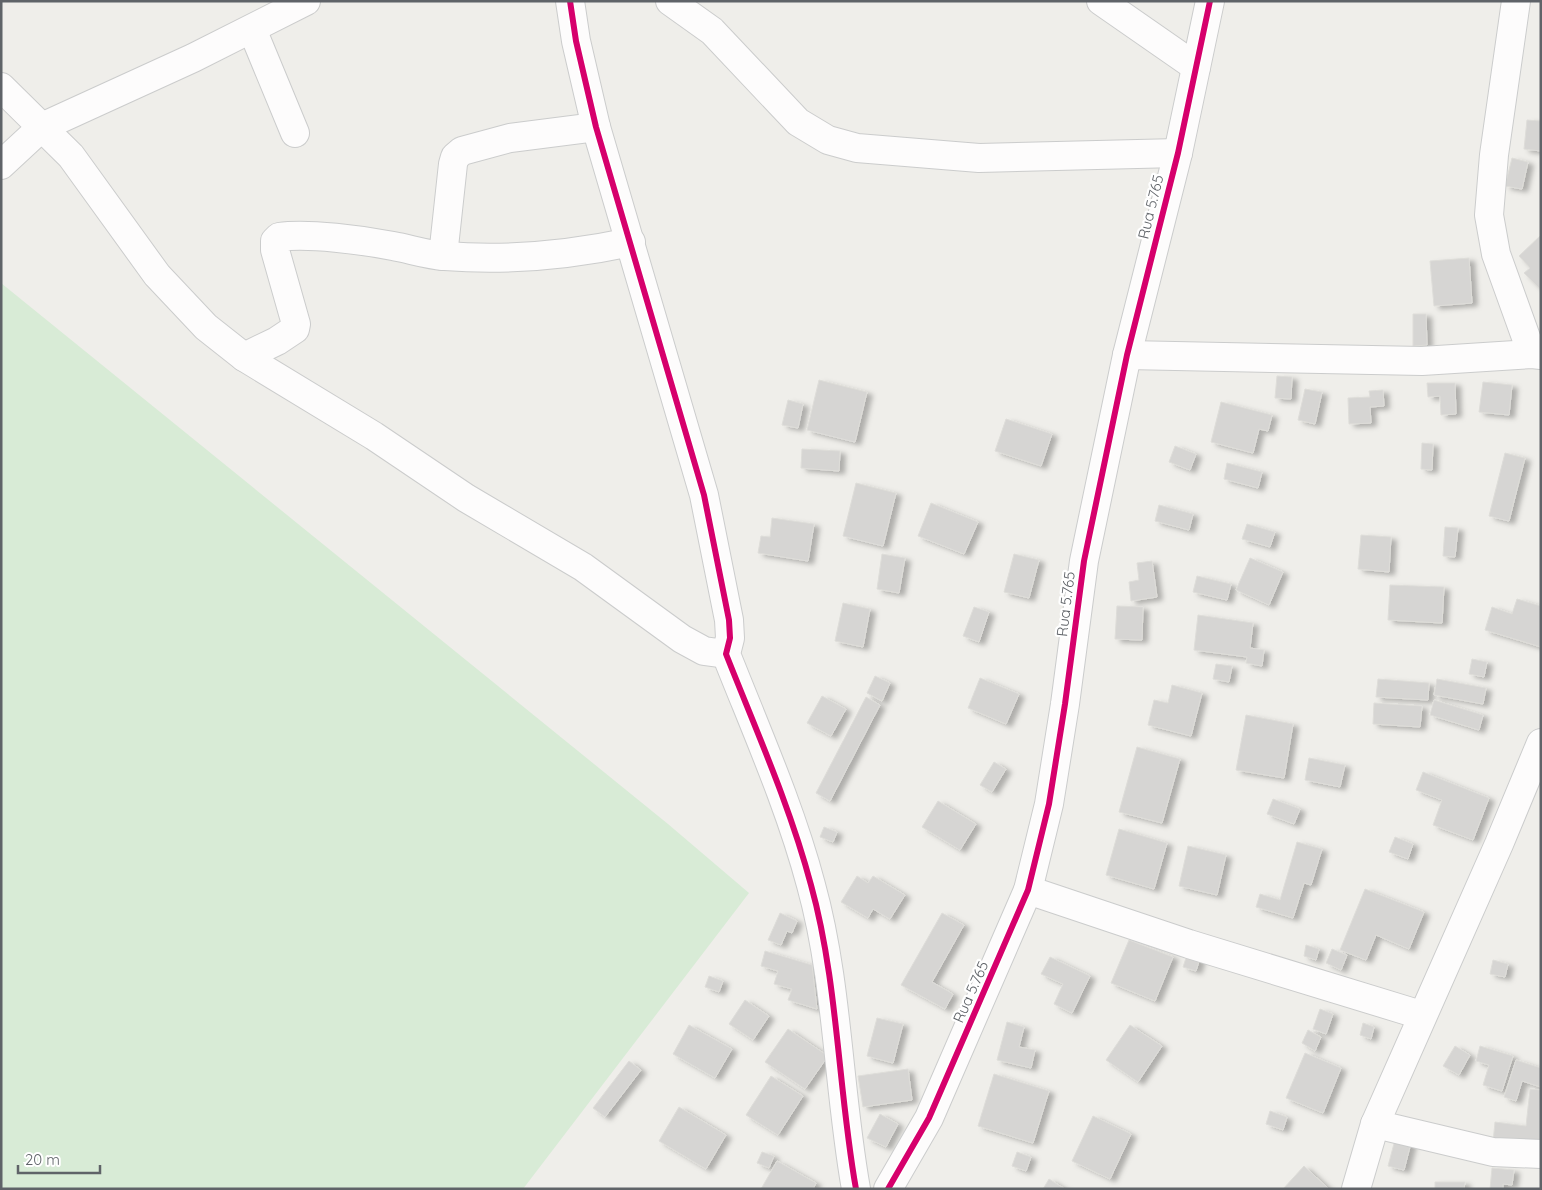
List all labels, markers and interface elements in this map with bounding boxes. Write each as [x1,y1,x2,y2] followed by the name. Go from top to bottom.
[1133,173,1168,241] street label: Rua 5.765
[1052,570,1079,638] street label: Rua 5.765
[949,958,993,1026] street label: Rua 5.765
[18,1142,100,1174] scale bar
[25,1150,60,1169] text: 20 m

